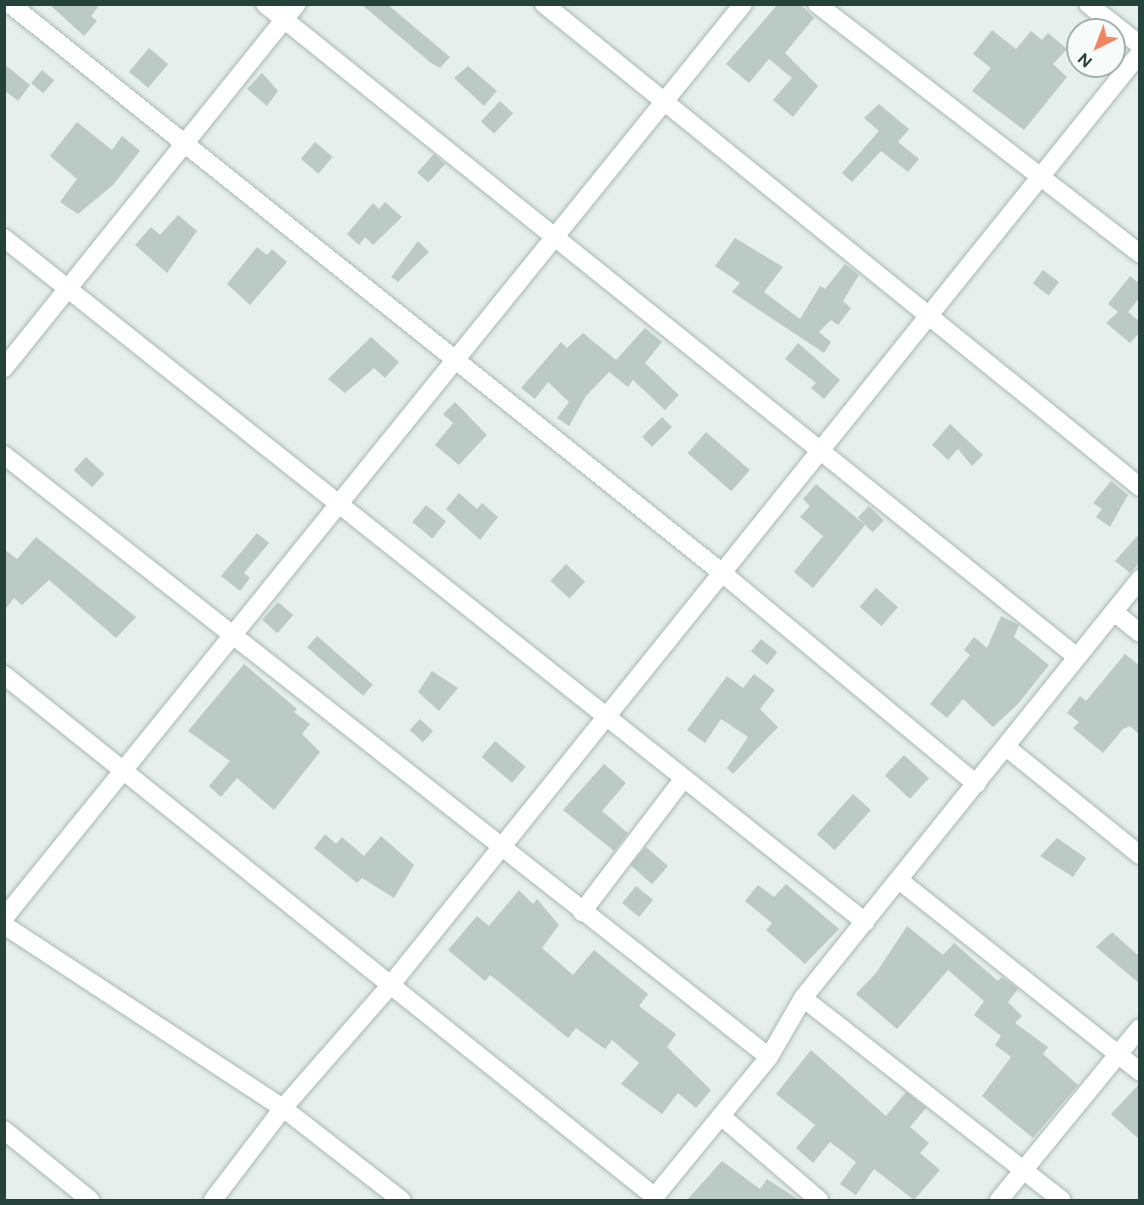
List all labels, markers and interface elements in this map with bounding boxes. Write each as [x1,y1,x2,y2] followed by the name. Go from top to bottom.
[1066,18,1126,78] north arrow
[1074,49,1096,71] text: N

